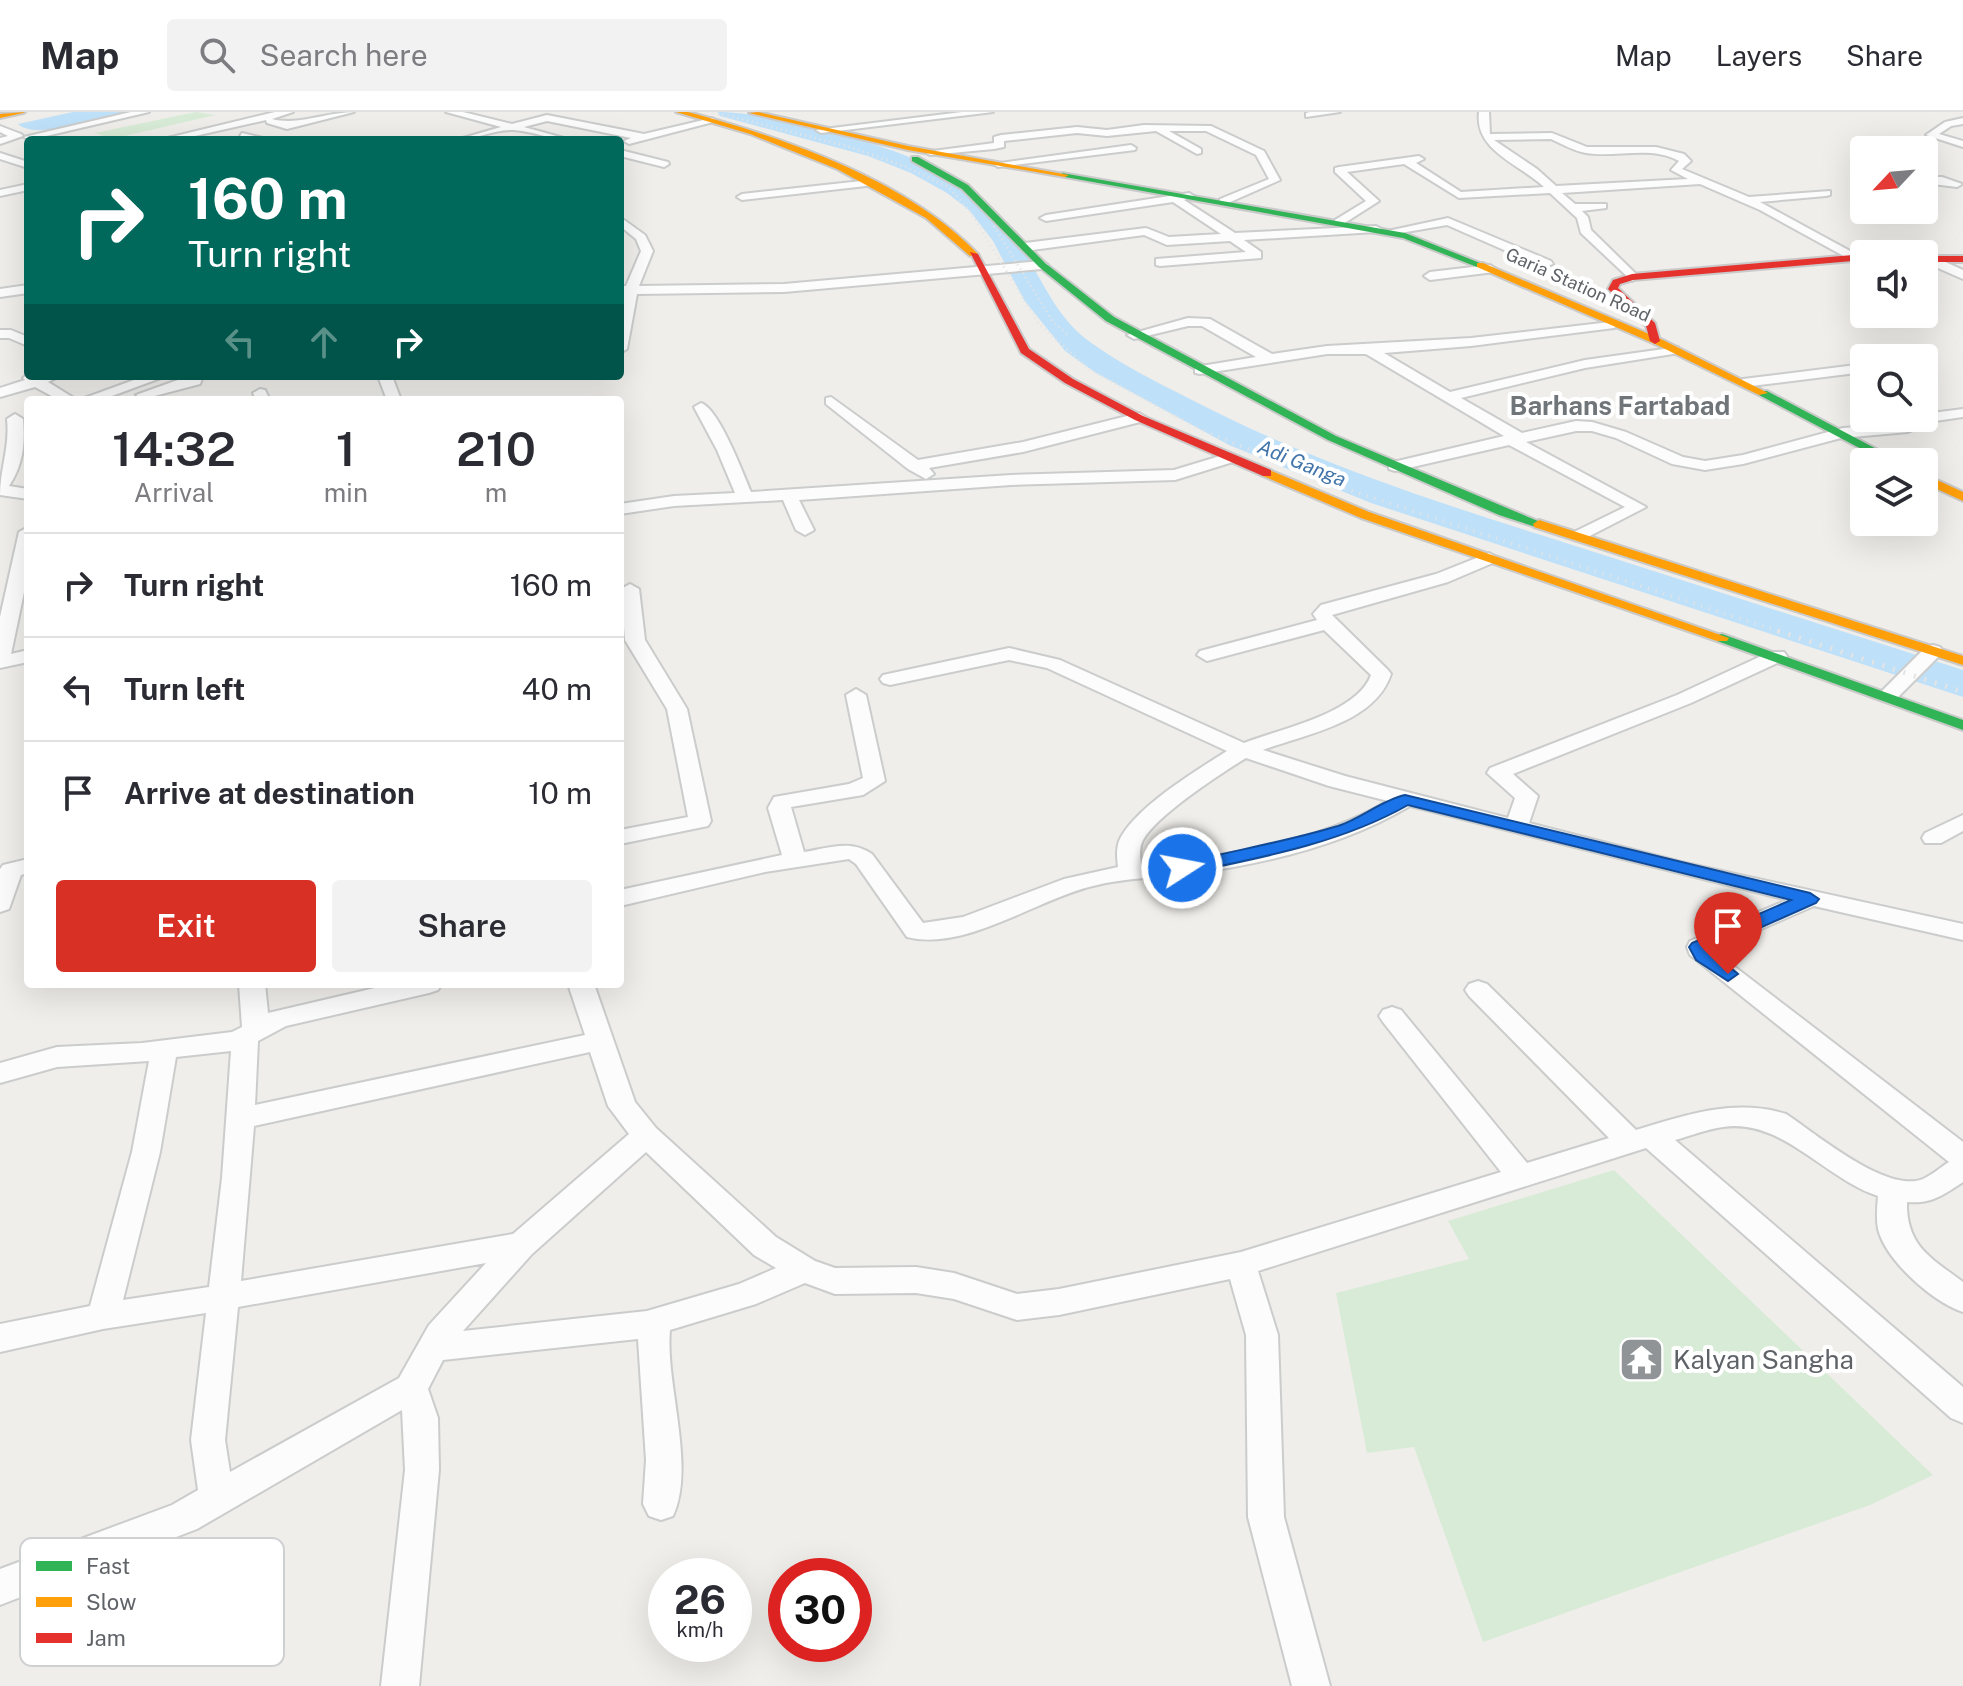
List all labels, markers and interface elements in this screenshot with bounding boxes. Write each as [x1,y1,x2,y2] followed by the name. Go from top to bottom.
[167,19,727,91] search box
[40,33,119,78] text: Map
[195,33,239,77] icon: search
[259,37,428,73] text: Search here
[1615,39,1672,72] text: Map
[1716,39,1802,72] text: Layers
[1846,39,1923,72] text: Share
[1850,136,1938,224] north arrow
[1850,136,1938,536] map controls
[188,166,348,232] text: 160 m
[56,168,160,272] icon: right
[188,233,351,275] text: Turn right
[1850,240,1938,328] button: sound
[1503,243,1654,326] street label: Garia Station Road
[218,320,262,364] icon: left
[302,320,346,364] icon: ahead
[386,320,430,364] icon: right
[1850,344,1938,432] button: search
[1510,390,1730,421] district label: Barhans Fartabad
[112,420,236,477] text: 14:32
[336,420,356,477] text: 1
[456,420,536,477] text: 210
[1254,434,1350,492] water label: Adi Ganga
[1850,448,1938,536] button: layers
[134,477,214,508] text: Arrival
[324,477,368,508] text: min
[485,477,507,508] text: m
[56,563,100,607] icon: right
[124,567,264,603] text: Turn right
[510,567,592,603] text: 160 m
[56,667,100,711] icon: left
[124,671,245,707] text: Turn left
[522,671,592,707] text: 40 m
[56,771,100,815] icon: arrive
[124,775,415,811] text: Arrive at destination
[528,775,592,811] text: 10 m
[1140,826,1224,910] position arrow
[56,880,316,972] button: Exit
[332,880,592,972] button: Share
[1694,892,1762,974] pin
[1706,904,1750,948] icon: arrive
[1618,1336,1666,1384] temple icon: Kalyan Sangha
[1673,1344,1854,1375] place label: Kalyan Sangha
[20,1538,284,1666] legend
[86,1553,130,1579] text: Fast
[768,1558,872,1662] speed limit sign: 30
[674,1576,726,1623] text: 26
[86,1589,136,1615] text: Slow
[676,1618,724,1642] text: km/h
[86,1625,126,1651] text: Jam

